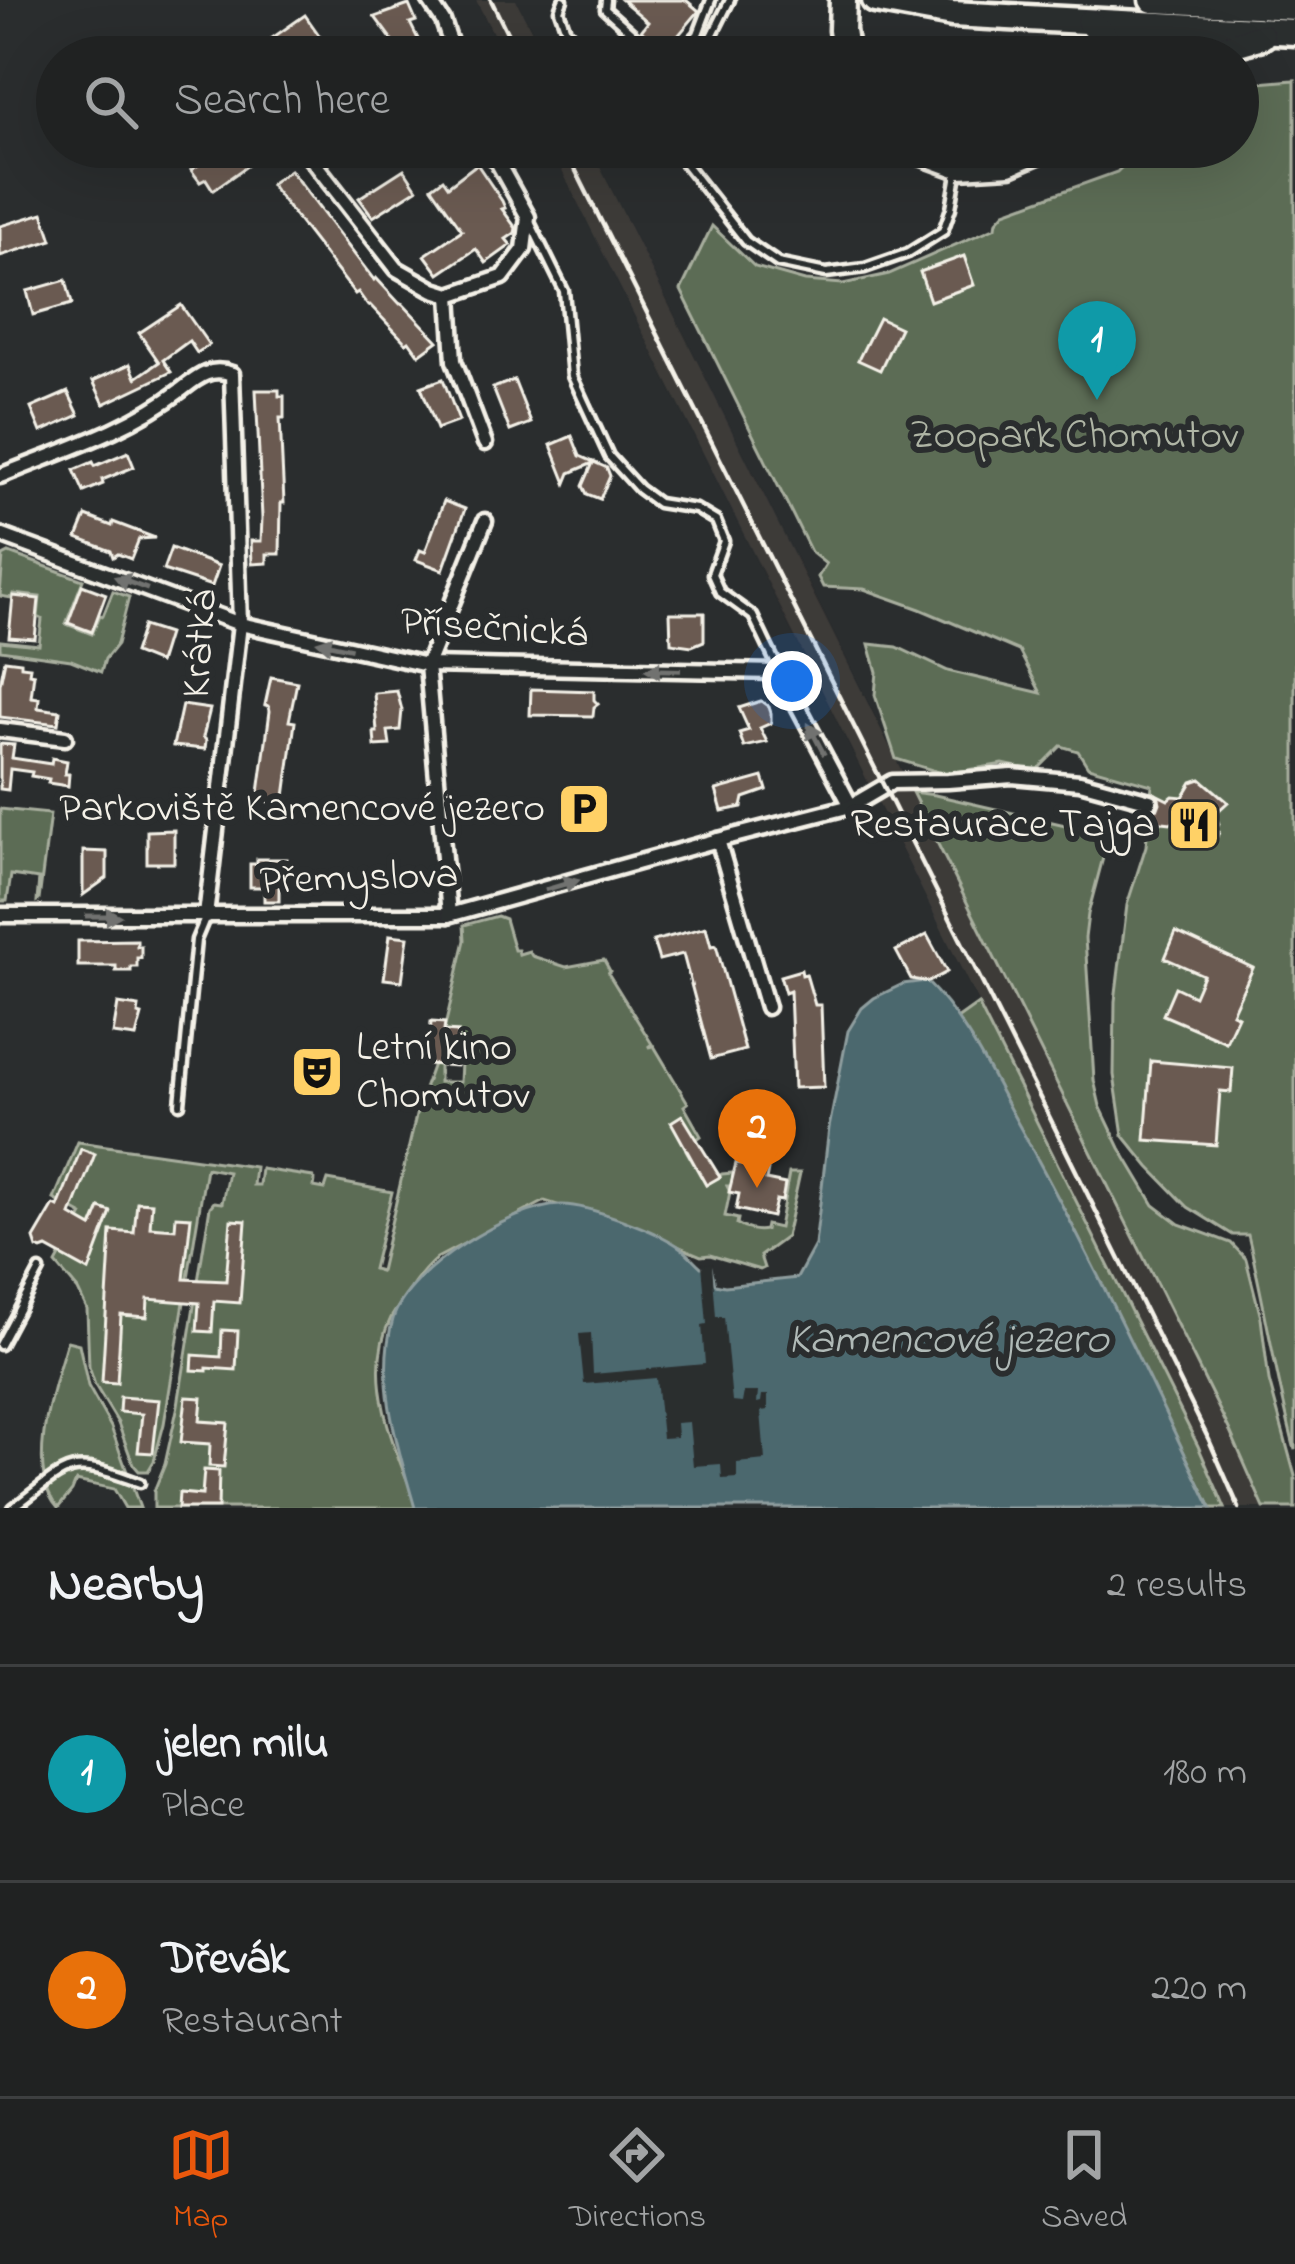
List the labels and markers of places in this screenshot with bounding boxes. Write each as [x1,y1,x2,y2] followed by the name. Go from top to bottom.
[1058,301,1136,400] pin: 1
[59,779,545,840] place label: Parkoviště Kamencové jezero
[556,781,612,837] parking icon: Parkoviště Kamencové jezero
[850,795,1155,856] place label: Restaurace Tajga
[1166,797,1222,853] restaurant icon: Restaurace Tajga
[356,1018,530,1127] place label: Letní kino Chomutov
[289,1044,345,1100] theatre icon: Letní kino Chomutov
[718,1089,796,1188] pin: 2

